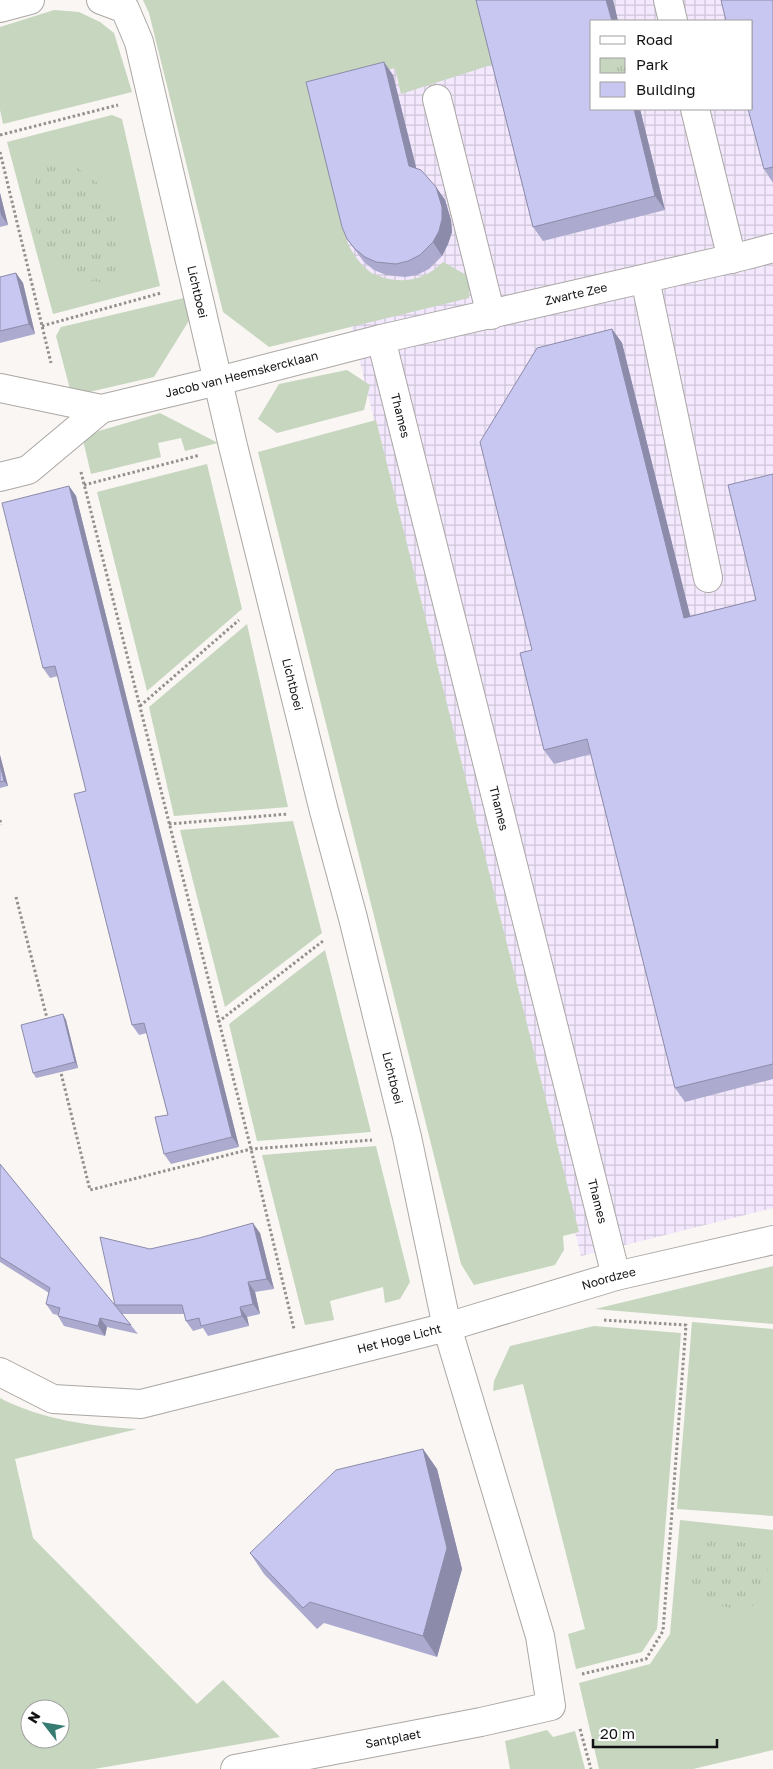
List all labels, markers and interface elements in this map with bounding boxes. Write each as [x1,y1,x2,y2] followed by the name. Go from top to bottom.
[590,20,753,110] legend
[636,30,673,48] text: Road
[636,55,669,73] text: Park
[636,80,696,98] text: Building
[184,264,211,319] street label: Lichtboei
[543,279,609,308] street label: Zwarte Zee
[163,347,320,400] street label: Jacob van Heemskercklaan
[388,392,414,439] street label: Thames
[279,657,307,712] street label: Lichtboei
[486,784,512,832] street label: Thames
[379,1050,407,1106] street label: Lichtboei
[585,1177,611,1225] street label: Thames
[580,1264,637,1293] street label: Noordzee
[356,1321,443,1356] street label: Het Hoge Licht
[20,1699,70,1749] north arrow
[23,1708,43,1726] text: N
[593,1716,717,1748] scale bar
[600,1724,635,1742] text: 20 m
[364,1726,422,1751] street label: Santplaet

